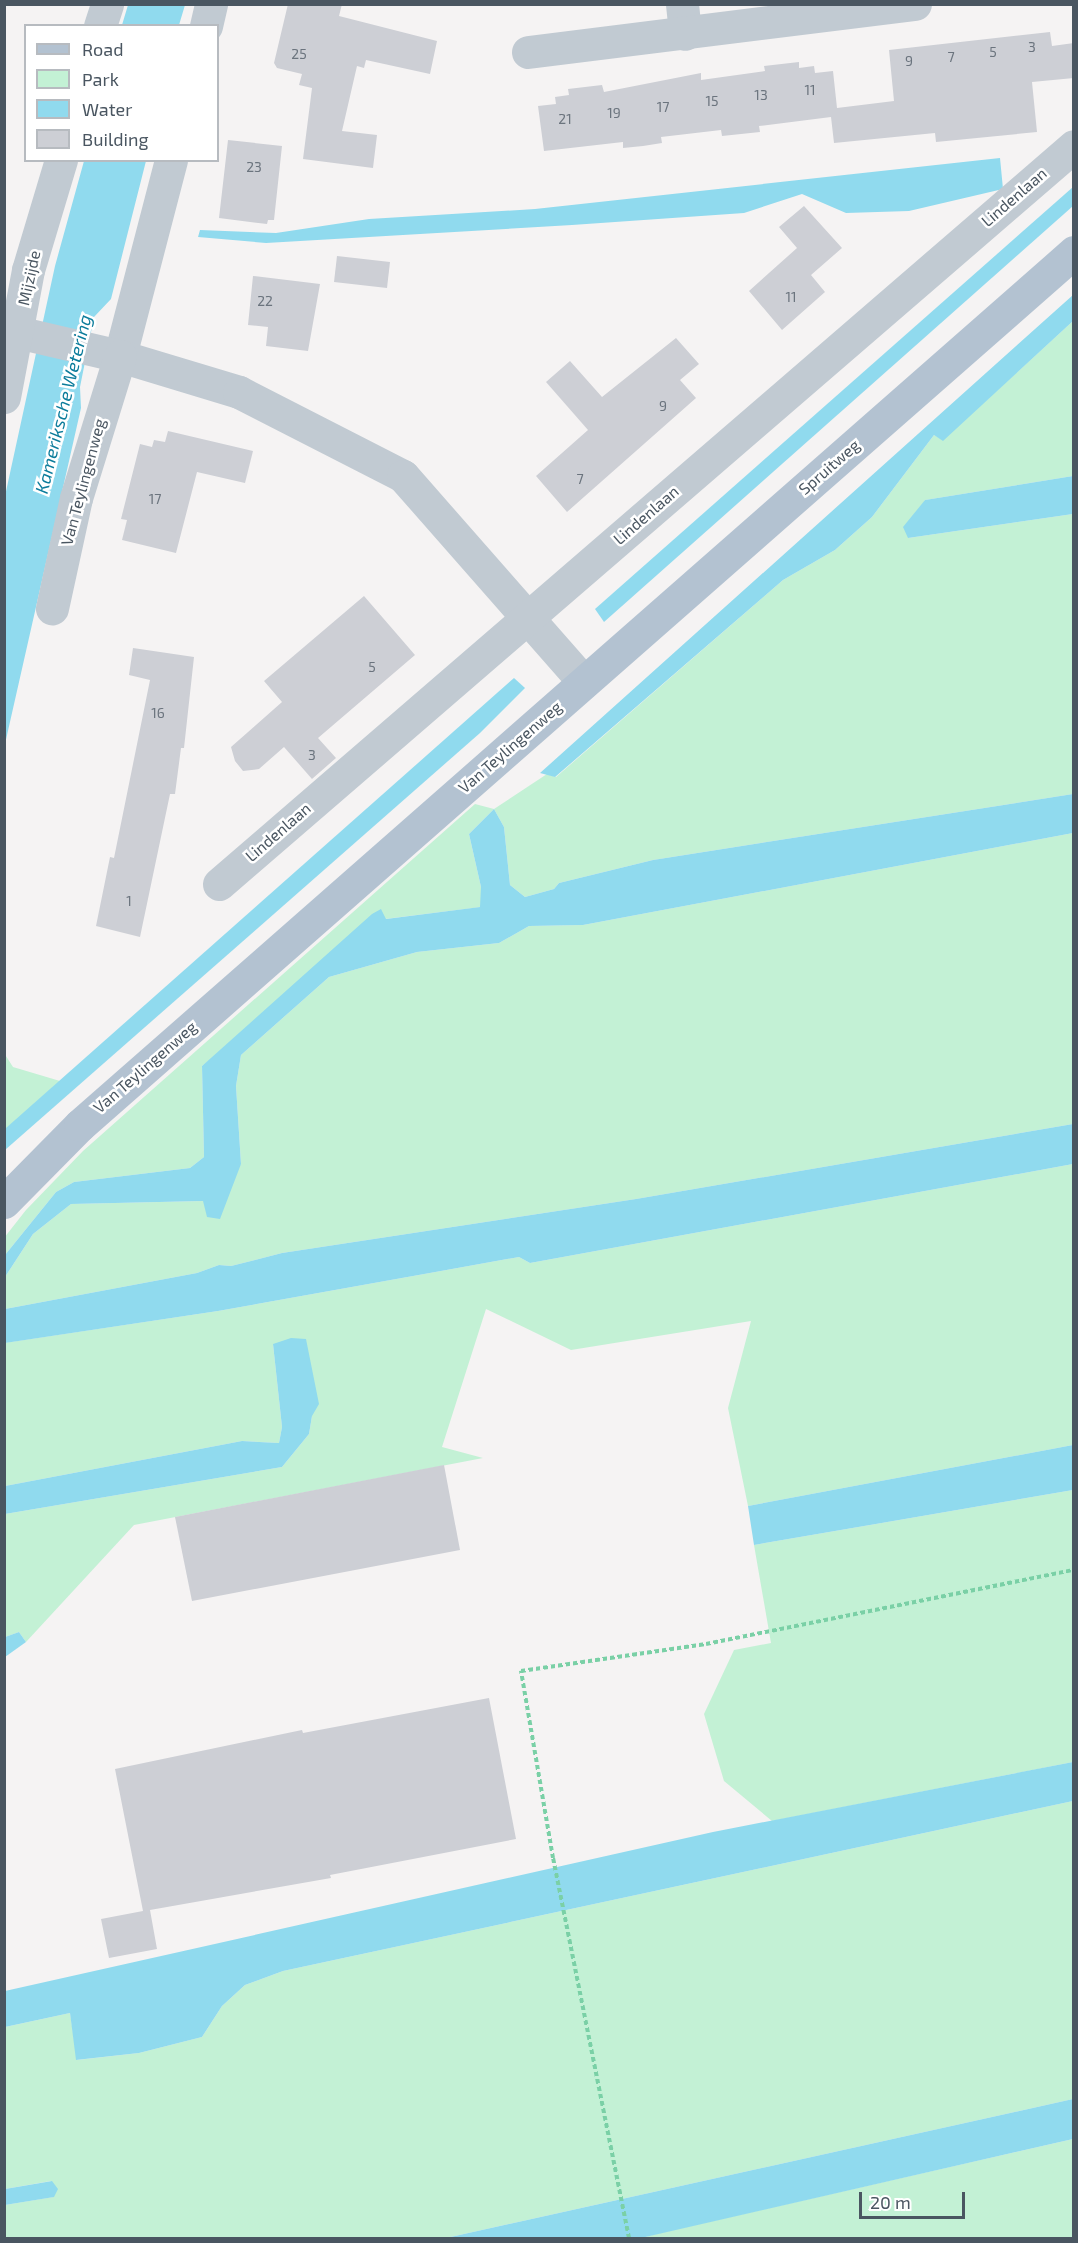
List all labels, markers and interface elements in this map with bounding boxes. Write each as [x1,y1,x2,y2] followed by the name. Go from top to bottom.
[24,24,219,162] legend
[82,38,123,60] text: Road
[1028,39,1036,55] house number: 3
[989,44,997,60] house number: 5
[291,46,307,62] house number: 25
[947,49,955,65] house number: 7
[905,53,913,69] house number: 9
[82,68,119,90] text: Park
[804,82,816,98] house number: 11
[754,87,768,103] house number: 13
[705,93,719,109] house number: 15
[82,98,132,120] text: Water
[657,99,669,115] house number: 17
[607,105,621,121] house number: 19
[558,111,572,127] house number: 21
[82,128,149,150] text: Building
[246,159,262,175] house number: 23
[977,163,1051,231] street label: Lindenlaan
[14,249,44,307] street label: Mijzijde
[785,289,797,305] house number: 11
[257,293,273,309] house number: 22
[30,312,96,496] water label: Kameriksche Wetering
[659,398,667,414] house number: 9
[57,416,109,548] street label: Van Teylingenweg
[795,435,863,499] street label: Spruitweg
[576,471,584,487] house number: 7
[609,481,683,549] street label: Lindenlaan
[149,491,161,507] house number: 17
[368,659,376,675] house number: 5
[454,697,566,797] street label: Van Teylingenweg
[151,705,165,721] house number: 16
[308,747,316,763] house number: 3
[241,798,315,866] street label: Lindenlaan
[126,893,132,909] house number: 1
[89,1017,201,1117] street label: Van Teylingenweg
[862,2180,968,2218] scale bar
[870,2191,911,2213] text: 20 m

